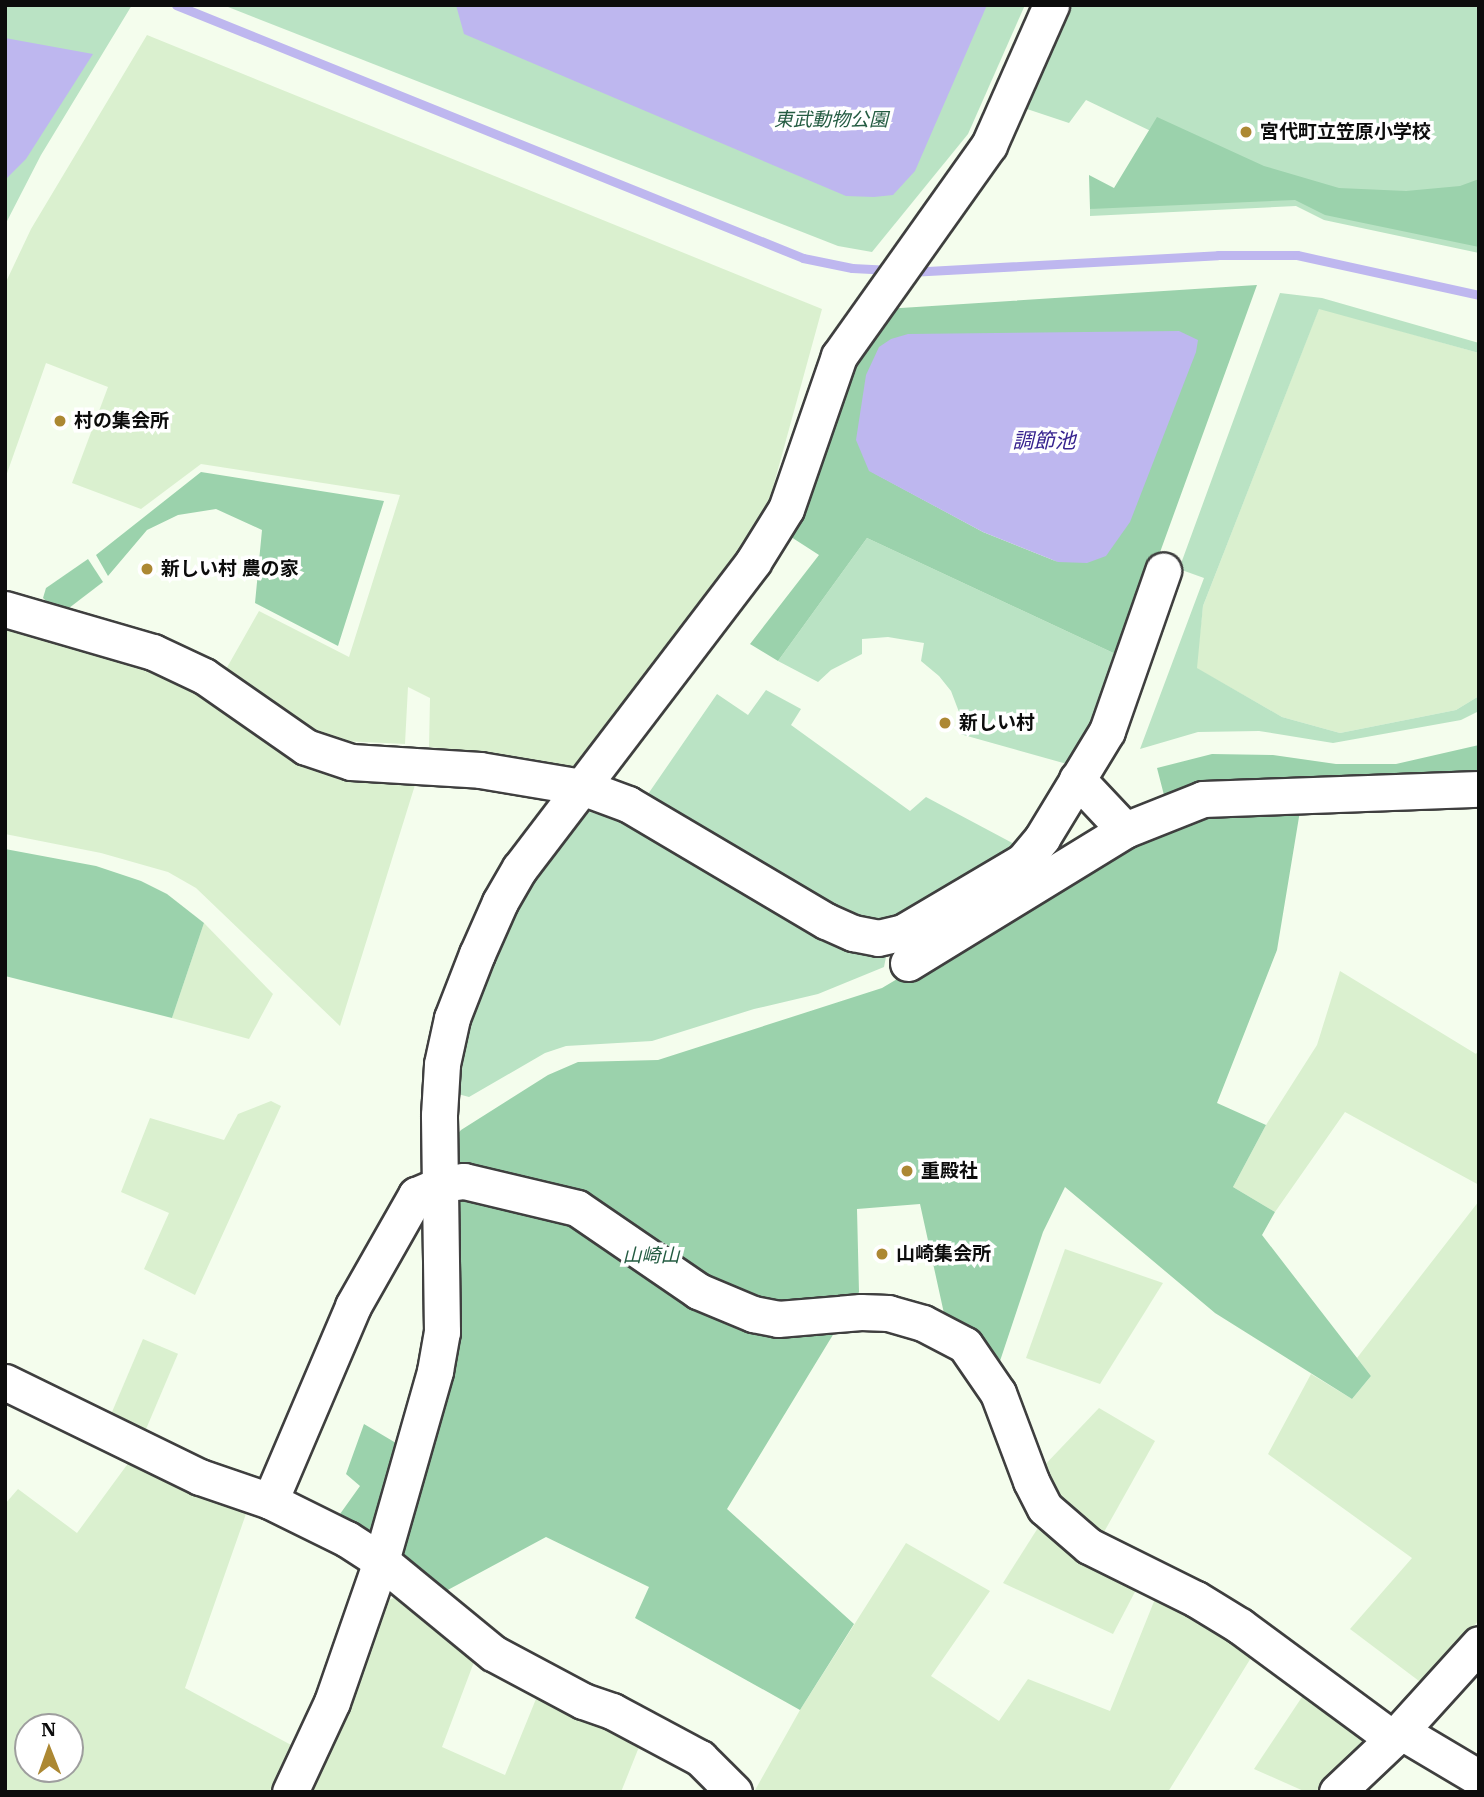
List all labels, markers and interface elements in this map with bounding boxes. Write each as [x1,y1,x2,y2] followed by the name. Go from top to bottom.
[774,109,888,131] park label: 東武動物公園
[1260,121,1431,143] place label: 宮代町立笠原小学校
[1238,124,1254,140] marker: 宮代町立笠原小学校
[74,410,169,432] place label: 村の集会所
[52,413,68,429] marker: 村の集会所
[1013,427,1075,453] water label: 調節池
[161,558,298,580] place label: 新しい村 農の家
[139,561,155,577] marker: 新しい村 農の家
[959,712,1035,734] place label: 新しい村
[937,715,953,731] marker: 新しい村
[921,1160,978,1182] place label: 重殿社
[899,1163,915,1179] marker: 重殿社
[896,1243,991,1265] place label: 山崎集会所
[623,1245,679,1267] park label: 山崎山
[874,1246,890,1262] marker: 山崎集会所
[14,1713,84,1783] north arrow
[41,1717,56,1741] text: N

